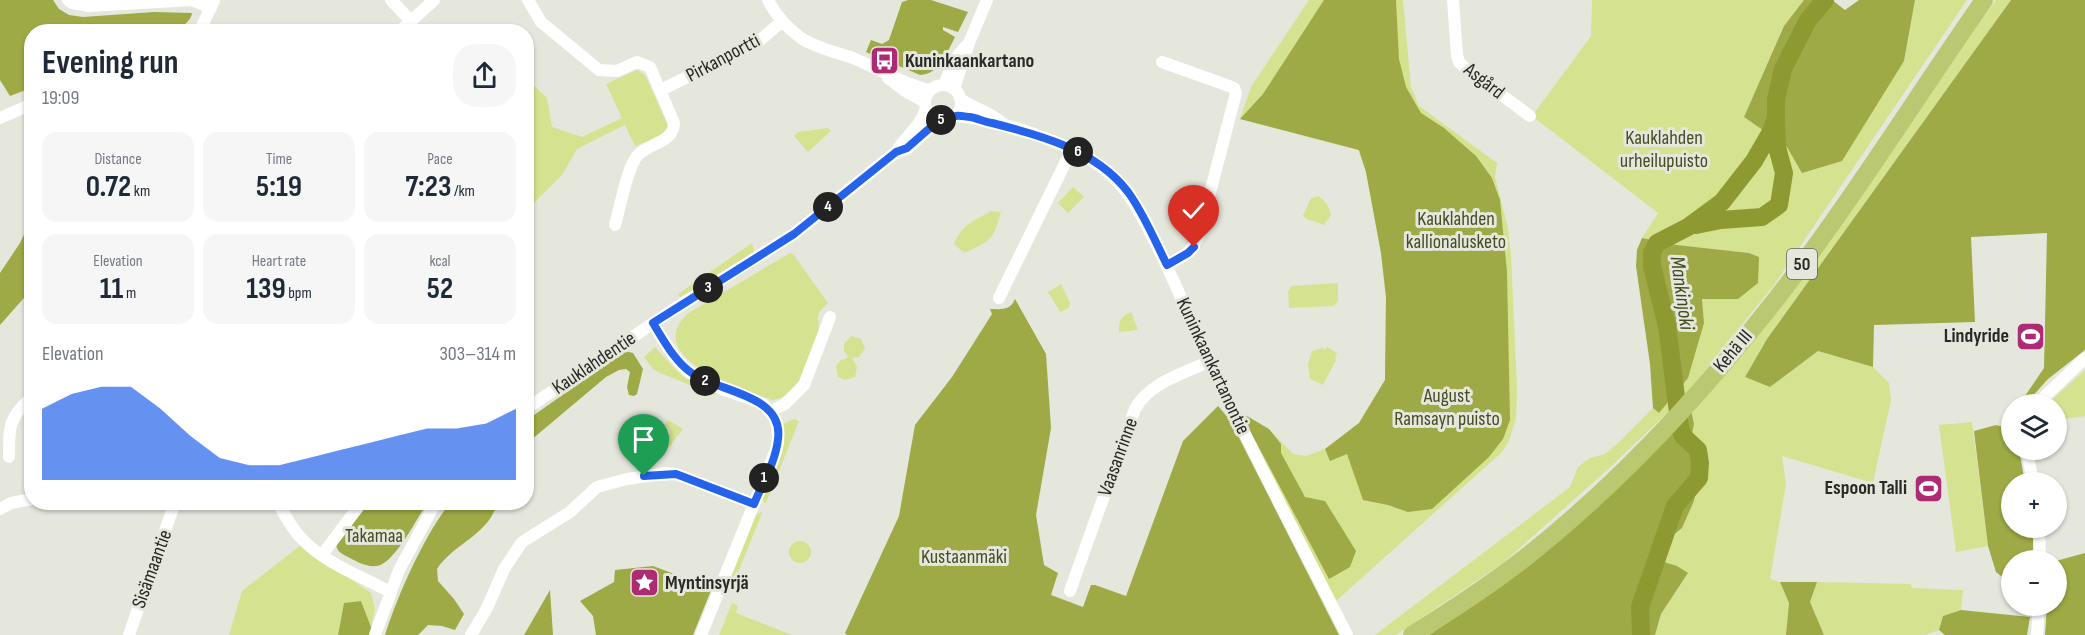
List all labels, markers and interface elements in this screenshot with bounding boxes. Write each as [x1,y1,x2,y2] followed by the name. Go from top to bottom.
[682,29,764,87] street label: Pirkanportti
[42,43,178,83] text: Evening run
[453,44,516,107] button: share
[868,45,900,77] bus stop icon: Kuninkaankartano
[905,49,1034,73] place label: Kuninkaankartano
[1458,57,1509,104] street label: Asgård
[42,86,79,110] text: 19:09
[926,105,956,135] pin: 5
[937,110,945,129] text: 5
[1620,126,1708,173] park label: Kauklahden urheilupuisto
[1063,137,1093,167] pin: 6
[1074,142,1082,161] text: 6
[94,150,142,169] text: Distance
[266,150,292,169] text: Time
[427,150,453,169] text: Pace
[86,169,131,205] text: 0.72
[256,169,302,205] text: 5:19
[405,169,451,205] text: 7:23
[131,182,150,201] text: km
[451,182,475,201] text: /km
[1168,185,1219,247] pin
[813,192,843,222] pin: 4
[1177,194,1210,227] icon: check
[824,197,832,216] text: 4
[1406,207,1506,254] park label: Kauklahden kallionalusketo
[1787,249,1817,279] road number: 50
[93,252,143,271] text: Elevation
[252,252,306,271] text: Heart rate
[429,252,451,271] text: kcal
[1664,255,1700,332] water label: Mankinjoki
[100,271,123,307] text: 11
[246,271,286,307] text: 139
[427,271,453,307] text: 52
[693,273,723,303] pin: 3
[704,278,712,297] text: 3
[123,284,136,303] text: m
[286,284,312,303] text: bpm
[1171,294,1255,438] street label: Kuninkaankartanontie
[2014,320,2046,352] sports icon: Lindyride
[1944,324,2009,348] place label: Lindyride
[1708,325,1758,377] street label: Kehä III
[548,326,640,400] street label: Kauklahdentie
[42,342,104,366] text: Elevation
[439,342,516,366] text: 303–314 m
[690,366,720,396] pin: 2
[701,371,709,390] text: 2
[1394,384,1500,431] park label: August Ramsayn puisto
[2001,394,2067,616] map controls
[2001,394,2067,460] button: layers
[618,414,669,476] pin
[1093,414,1143,500] street label: Vaasanrinne
[627,423,660,456] icon: arrive
[749,463,779,493] pin: 1
[761,468,767,487] text: 1
[1912,472,1944,504] sports icon: Espoon Talli
[2001,472,2067,538] button: +
[1824,476,1907,500] place label: Espoon Talli
[345,524,403,548] park label: Takamaa
[127,526,177,612] street label: Sisämaantie
[921,545,1007,569] park label: Kustaanmäki
[2001,550,2067,616] button: −
[628,567,660,599] place icon: Myntinsyrjä
[665,571,749,595] place label: Myntinsyrjä

